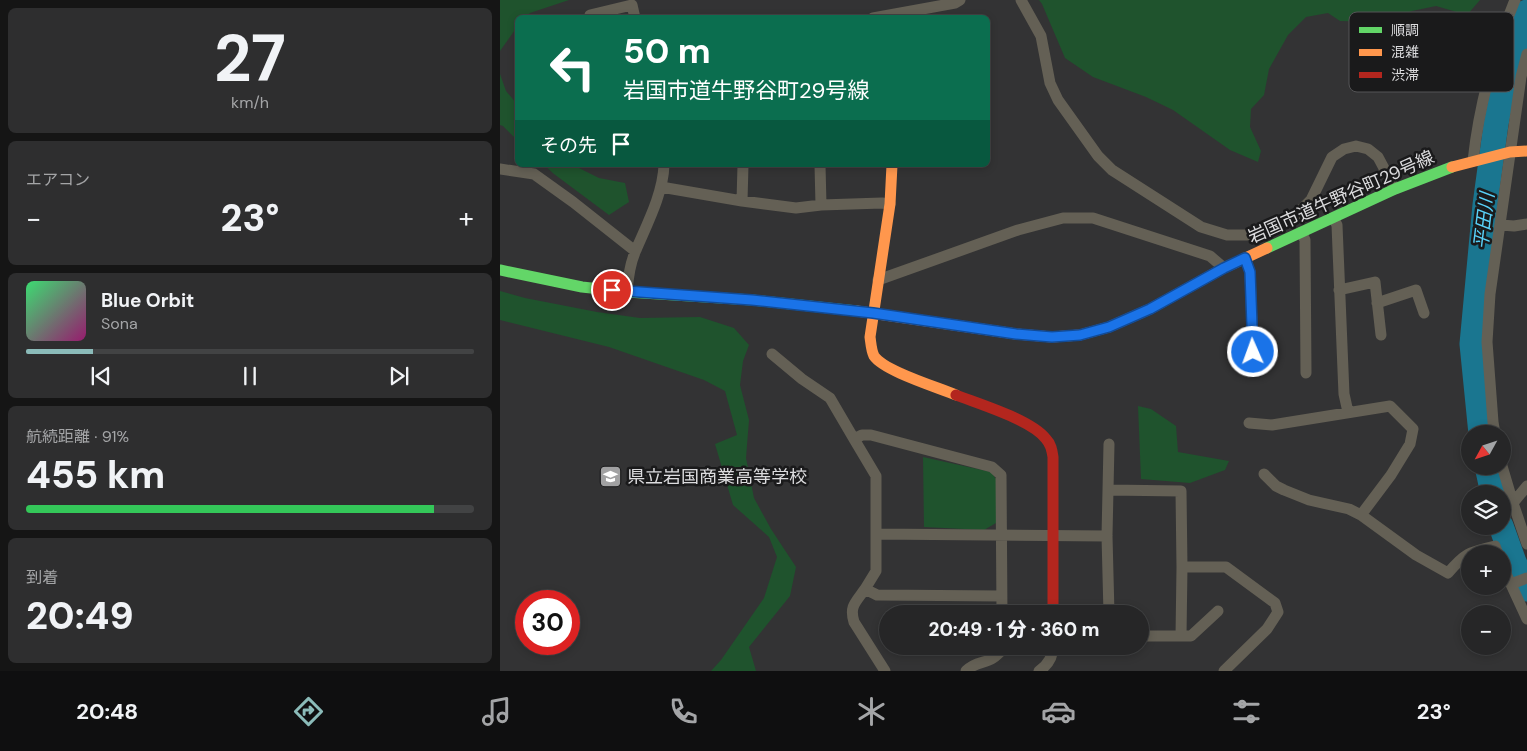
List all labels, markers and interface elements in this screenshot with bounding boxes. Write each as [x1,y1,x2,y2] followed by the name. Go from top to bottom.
[1349,12,1514,92] legend
[214,17,286,101] text: 27
[1391,21,1419,39] text: 順調
[623,28,711,74] text: 50 m
[540,35,605,100] icon: left
[1391,43,1419,61] text: 混雑
[1391,66,1419,84] text: 渋滞
[623,76,869,105] text: 岩国市道牛野谷町29号線
[231,92,269,113] text: km/h
[607,130,635,158] icon: arrive
[540,133,597,158] text: その先
[1244,145,1438,249] street label: 岩国市道牛野谷町29号線
[26,169,90,190] text: エアコン
[1468,189,1500,251] water label: 平田川
[221,193,279,243] text: 23°
[26,200,41,237] text: −
[459,200,474,237] text: +
[591,269,633,311] pin
[598,276,626,304] icon: arrive
[101,288,194,313] text: Blue Orbit
[101,313,138,334] text: Sona
[1226,325,1278,377] position arrow
[87,362,115,390] icon: previous
[236,362,264,390] icon: pause
[385,362,413,390] icon: next
[1461,425,1511,475] north arrow
[1461,425,1511,655] map controls
[26,426,129,447] text: 航続距離 · 91%
[26,450,165,500] text: 455 km
[599,465,623,489] school or university icon: 県立岩国商業高等学校
[627,465,807,489] place label: 県立岩国商業高等学校
[1461,485,1511,535] button: layers
[1461,545,1511,595] button: +
[26,567,58,588] text: 到着
[515,590,580,655] speed limit sign: 30
[26,591,134,641] text: 20:49
[1461,605,1511,655] button: −
[929,617,1099,642] text: 20:49 · 1 分 · 360 m
[291,694,326,729] icon: directions
[479,694,514,729] icon: music
[666,694,701,729] icon: phone
[854,694,889,729] icon: climate
[1041,694,1076,729] icon: car
[1229,694,1264,729] icon: filters
[76,697,138,726] text: 20:48
[1417,697,1451,726] text: 23°

